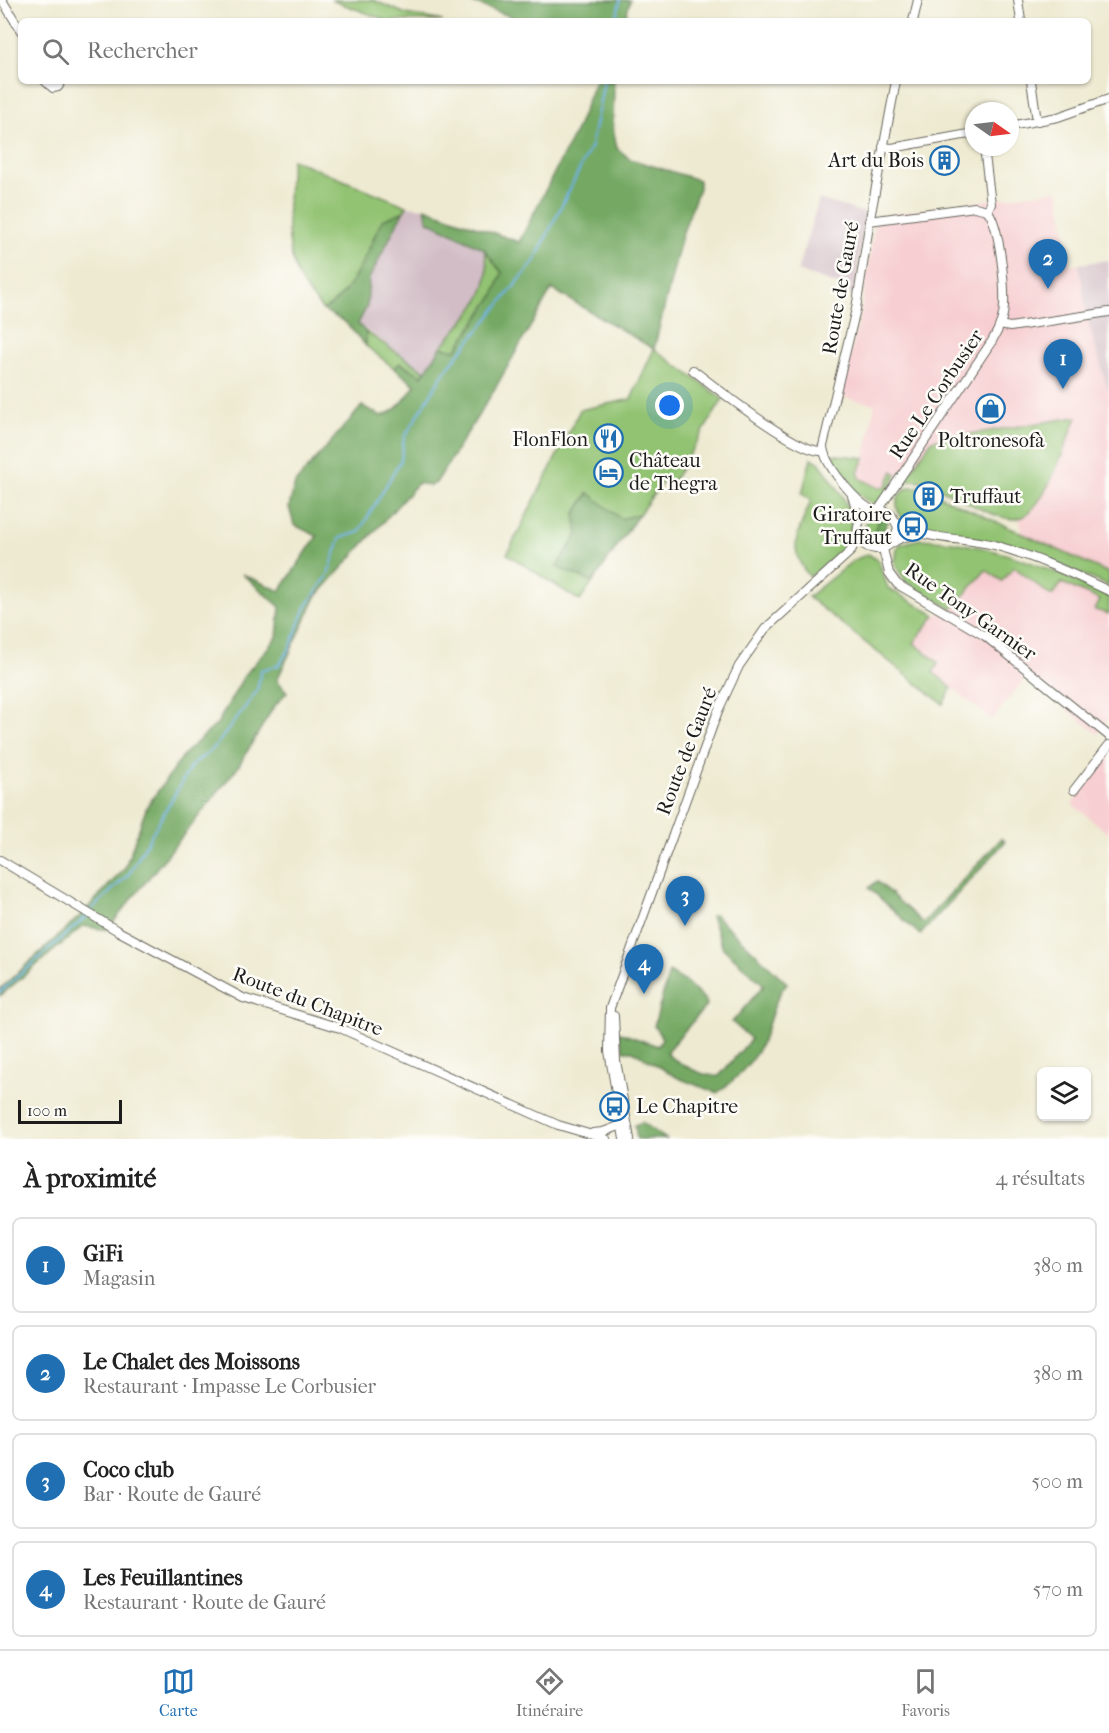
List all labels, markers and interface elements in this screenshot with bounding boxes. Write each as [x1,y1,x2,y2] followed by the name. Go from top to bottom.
[18,18,1091,84] search box
[39,35,72,68] icon: search
[87,38,198,64] text: Rechercher
[965,102,1019,156] north arrow
[929,144,961,176] building icon: Art du Bois
[827,149,924,172] place label: Art du Bois
[817,220,864,356] street label: Route de Gauré
[1028,240,1068,289] pin: 2
[885,325,988,463] street label: Rue Le Corbusier
[1044,340,1082,389] pin: 1
[655,391,684,420] your location
[975,393,1007,425] shop icon: Poltronesofà
[593,423,625,455] restaurant icon: FlonFlon
[512,428,588,451] place label: FlonFlon
[937,429,1045,452] place label: Poltronesofà
[629,449,718,495] place label: Château de Thegra
[592,456,624,488] hotel icon: Château de Thegra
[913,480,945,512] building icon: Truffaut
[950,485,1021,508] place label: Truffaut
[813,503,892,549] place label: Giratoire Truffaut
[897,510,929,542] bus stop icon: Giratoire Truffaut
[901,558,1041,666] street label: Rue Tony Garnier
[652,684,721,818] street label: Route de Gauré
[666,876,704,926] pin: 3
[624,944,664,994] pin: 4
[229,962,386,1041] street label: Route du Chapitre
[1037,1067,1091,1121] map controls
[1037,1067,1091,1121] button: layers
[599,1090,631,1122] bus stop icon: Le Chapitre
[636,1095,738,1118] place label: Le Chapitre
[18,1097,122,1124] scale bar
[27,1101,67,1120] text: 100 m
[24,1163,156,1194] text: À proximité
[996,1167,1085,1190] text: 4 résultats
[83,1241,123,1267] text: GiFi
[42,1254,49,1277] text: 1
[1033,1254,1083,1277] text: 380 m
[83,1267,155,1290] text: Magasin
[83,1349,300,1375] text: Le Chalet des Moissons
[40,1362,51,1385] text: 2
[1033,1362,1083,1385] text: 380 m
[83,1375,376,1398] text: Restaurant · Impasse Le Corbusier
[83,1457,174,1483] text: Coco club
[41,1470,50,1493] text: 3
[1031,1470,1083,1493] text: 500 m
[83,1483,261,1506] text: Bar · Route de Gauré
[83,1565,243,1591] text: Les Feuillantines
[40,1578,51,1601] text: 4
[1033,1578,1083,1601] text: 570 m
[83,1591,326,1614] text: Restaurant · Route de Gauré
[159,1665,198,1720] tab: Carte
[516,1665,583,1720] tab: Itinéraire
[901,1665,950,1720] tab: Favoris

